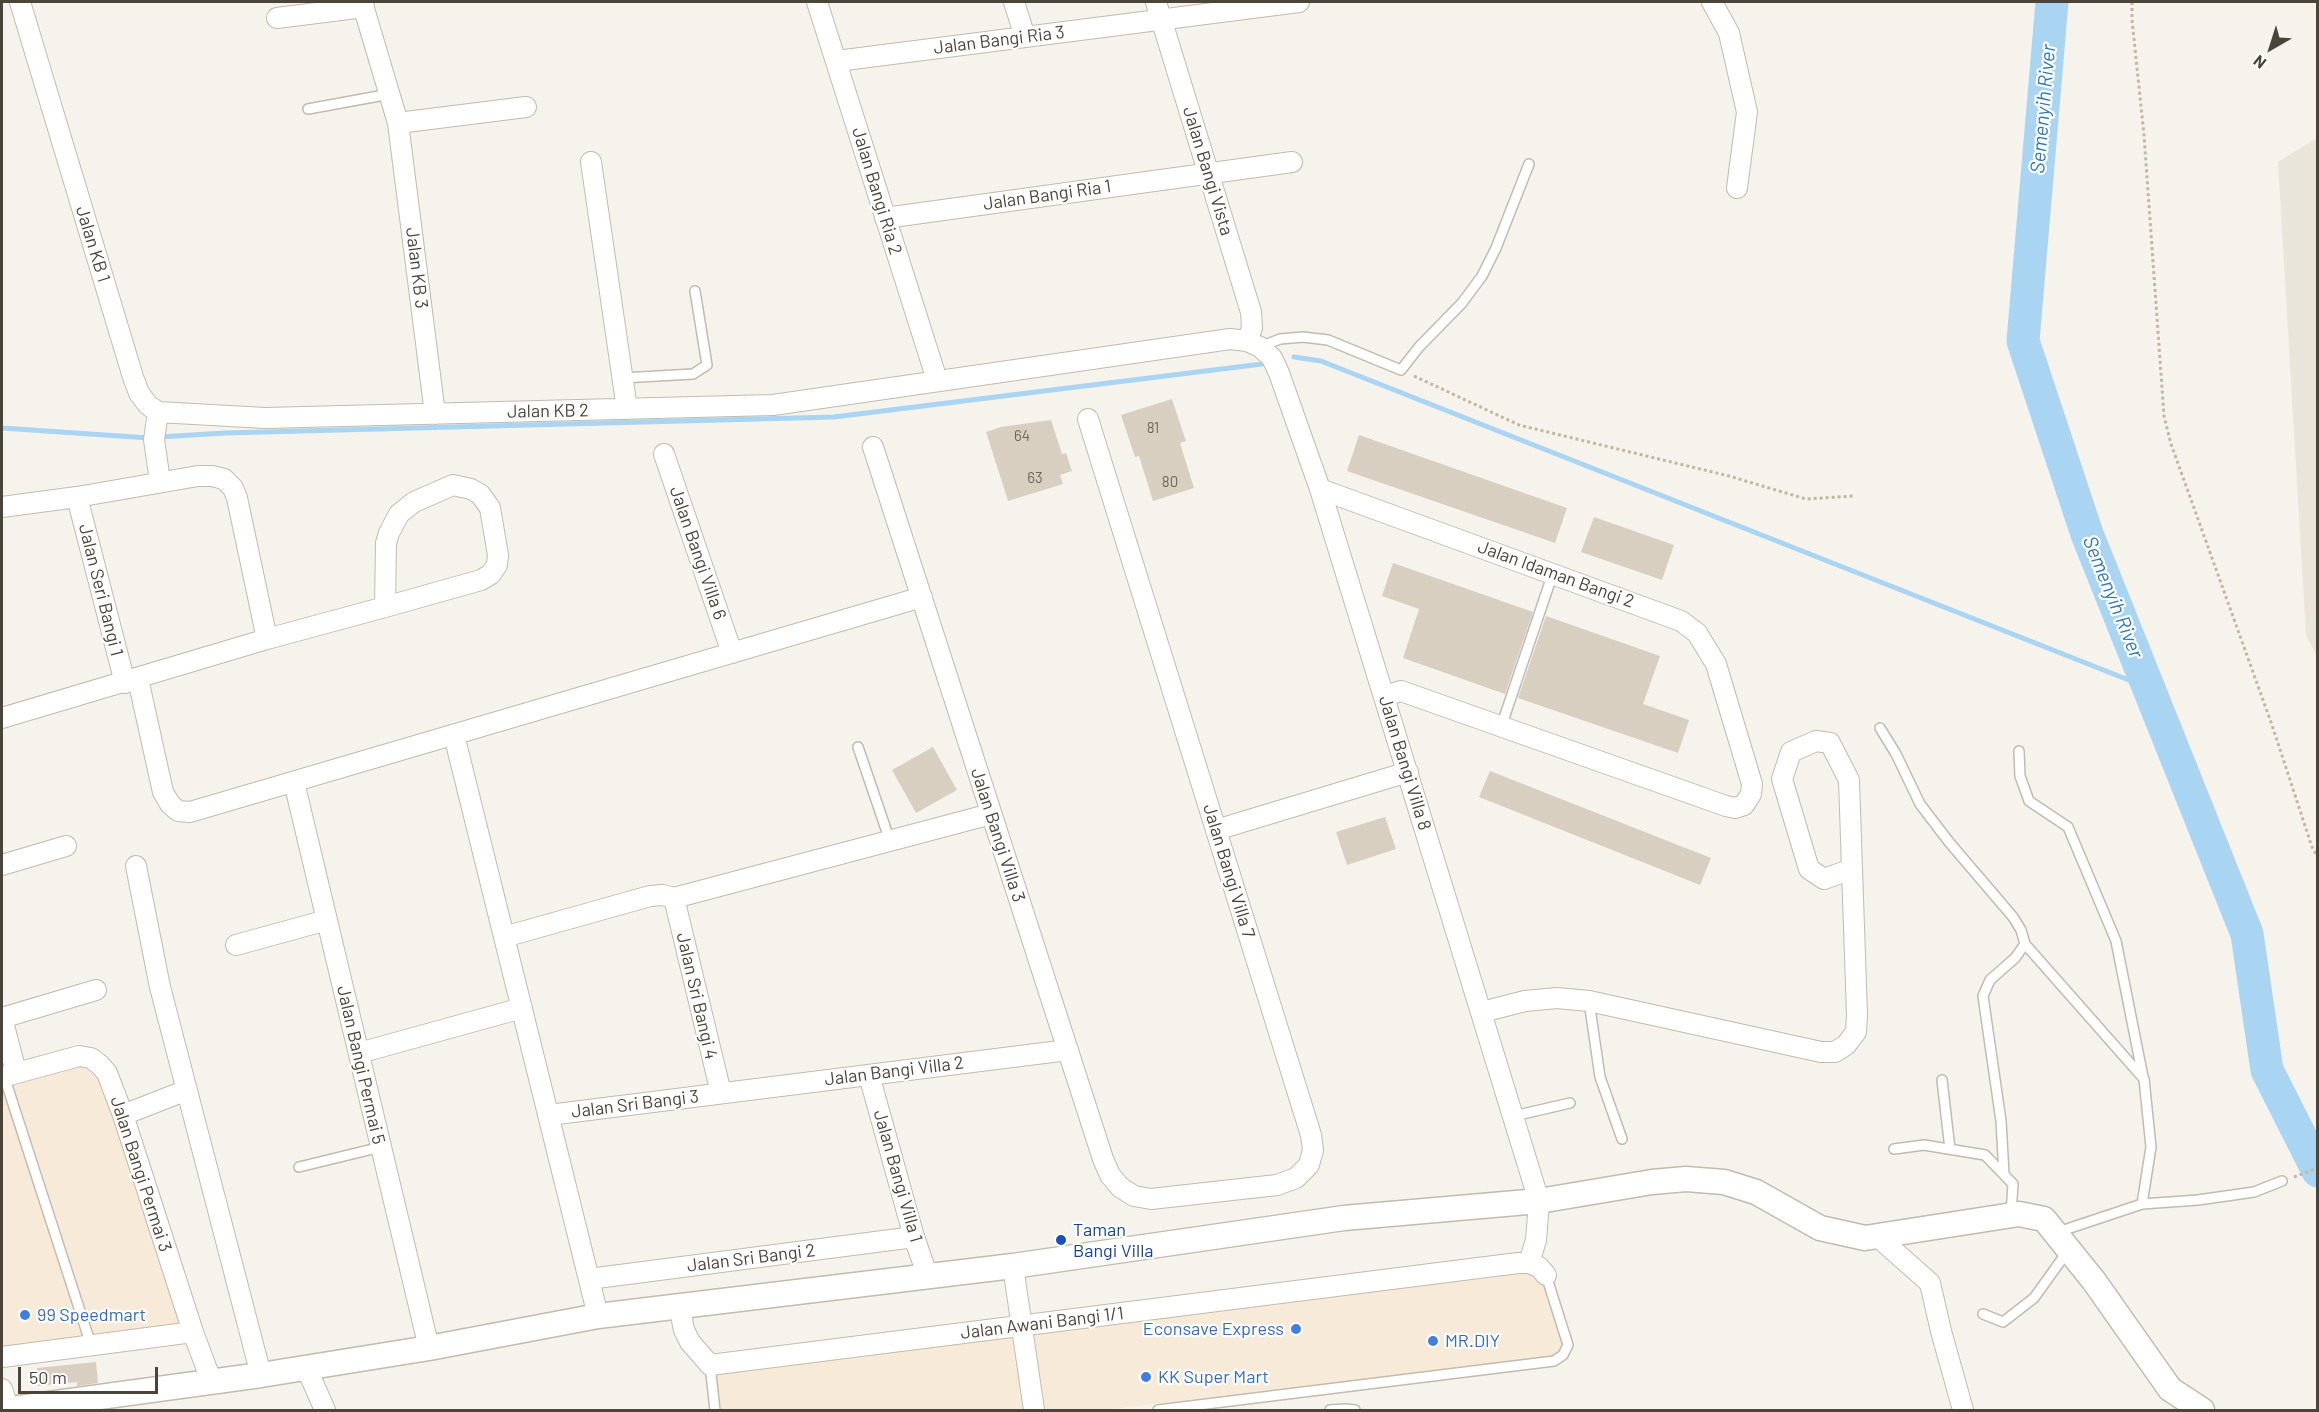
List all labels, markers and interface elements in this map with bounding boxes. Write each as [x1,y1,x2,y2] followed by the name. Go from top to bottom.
[2241,18,2301,78] north arrow
[932,21,1066,59] street label: Jalan Bangi Ria 3
[2025,43,2061,175] water label: Semenyih River
[2249,52,2269,73] text: N
[1178,104,1238,238] street label: Jalan Bangi Vista
[847,125,907,257] street label: Jalan Bangi Ria 2
[982,175,1112,215] street label: Jalan Bangi Ria 1
[71,203,115,285] street label: Jalan KB 1
[401,226,433,310] street label: Jalan KB 3
[507,399,589,423] street label: Jalan KB 2
[1147,419,1159,437] house number: 81
[1014,427,1030,445] house number: 64
[1027,469,1043,487] house number: 63
[1162,473,1178,491] house number: 80
[665,483,731,623] street label: Jalan Bangi Villa 6
[74,522,128,658] street label: Jalan Seri Bangi 1
[2078,532,2148,662] water label: Semenyih River
[1475,536,1637,612] street label: Jalan Idaman Bangi 2
[1374,693,1436,833] street label: Jalan Bangi Villa 8
[966,765,1030,905] street label: Jalan Bangi Villa 3
[1198,801,1260,941] street label: Jalan Bangi Villa 7
[672,931,722,1061] street label: Jalan Sri Bangi 4
[332,984,390,1146] street label: Jalan Bangi Permai 5
[823,1052,965,1090] street label: Jalan Bangi Villa 2
[570,1085,700,1123] street label: Jalan Sri Bangi 3
[106,1094,176,1254] street label: Jalan Bangi Permai 3
[869,1107,927,1245] street label: Jalan Bangi Villa 1
[1073,1219,1154,1262] place label: Taman Bangi Villa
[1054,1233,1068,1247] marker: Taman Bangi Villa
[686,1239,816,1277] street label: Jalan Sri Bangi 2
[959,1302,1125,1344] street label: Jalan Awani Bangi 1/1
[37,1304,146,1326] place label: 99 Speedmart
[18,1308,32,1322] marker: 99 Speedmart
[1143,1318,1284,1340] place label: Econsave Express
[1289,1322,1303,1336] marker: Econsave Express
[1445,1330,1500,1352] place label: MR.DIY
[1426,1334,1440,1348] marker: MR.DIY
[21,1355,160,1393] scale bar
[29,1366,67,1388] text: 50 m
[1158,1366,1269,1388] place label: KK Super Mart
[1139,1370,1153,1384] marker: KK Super Mart

